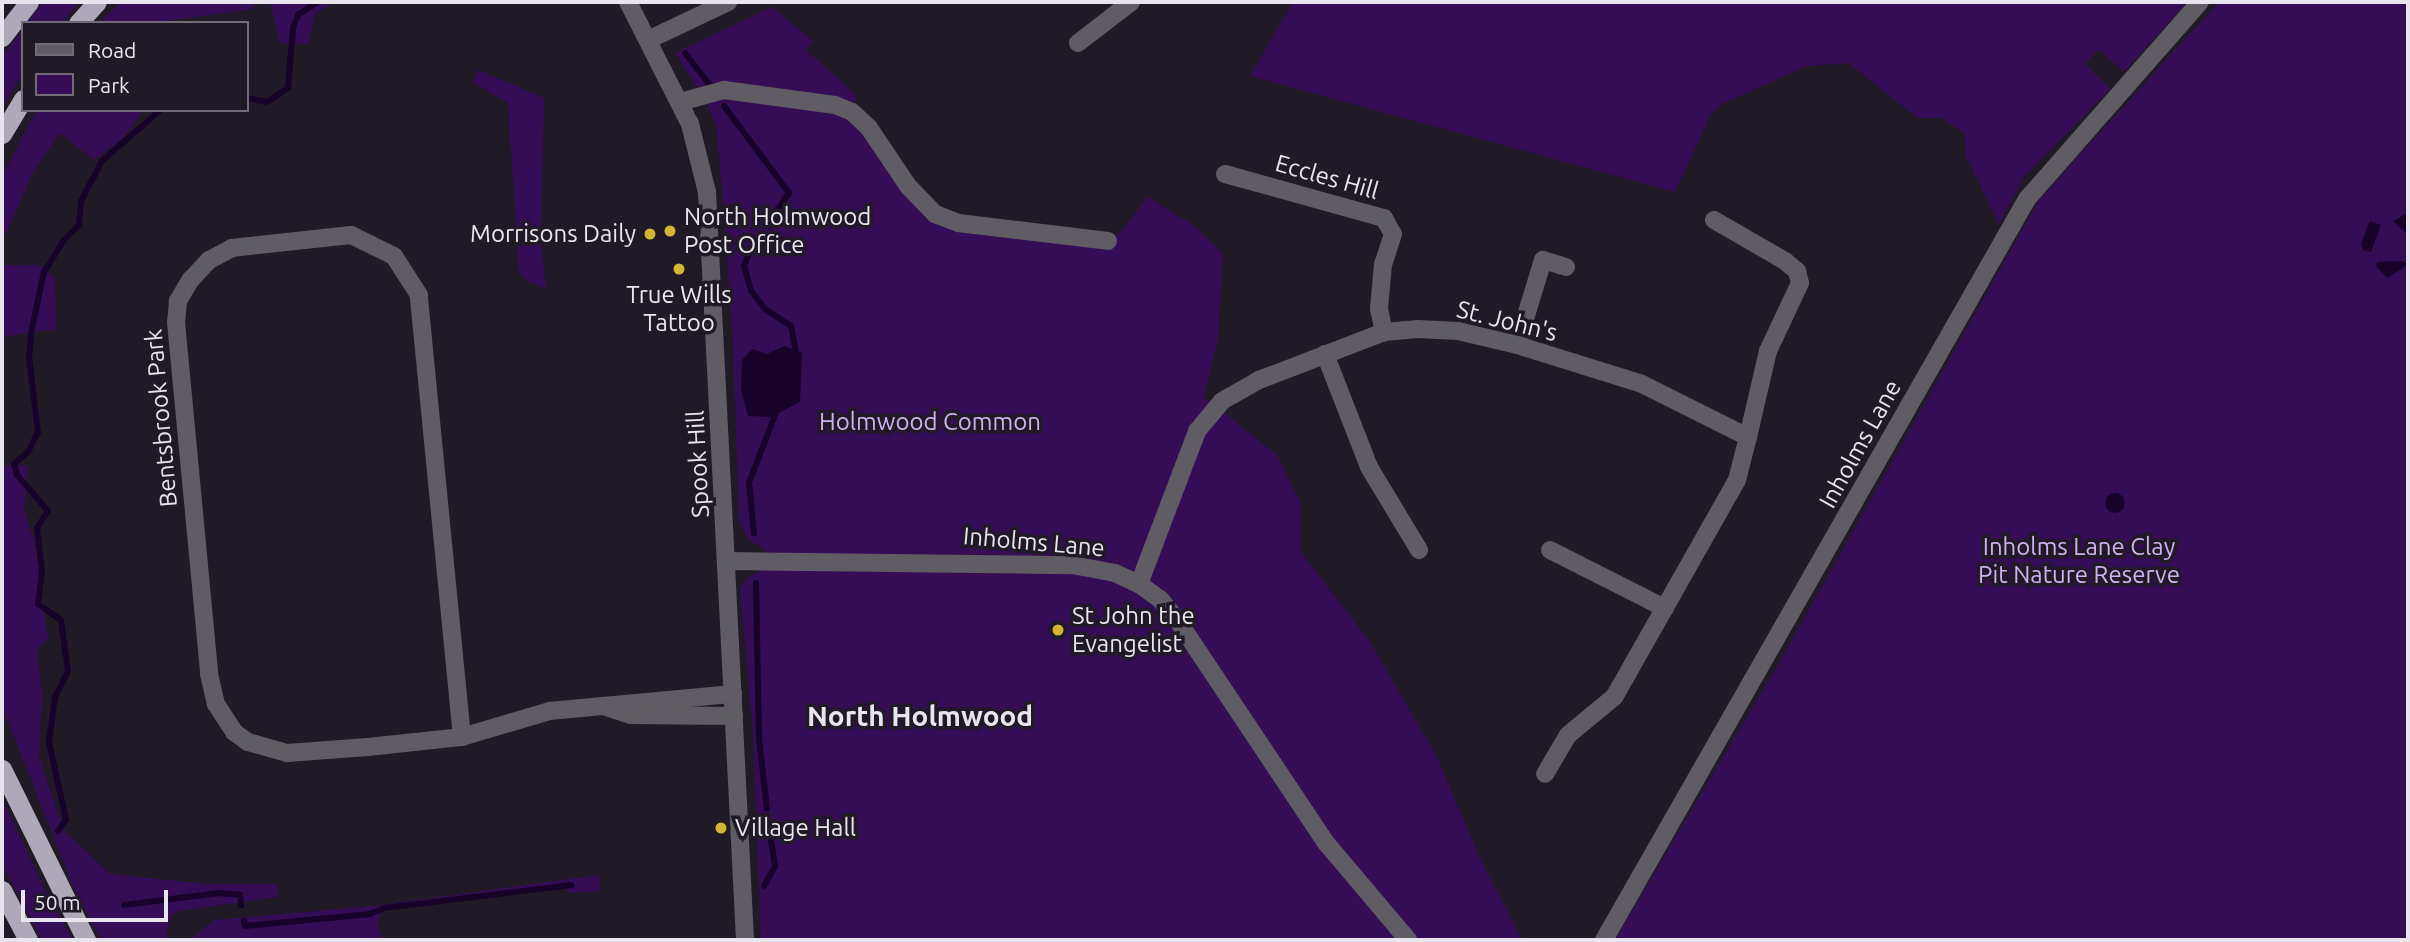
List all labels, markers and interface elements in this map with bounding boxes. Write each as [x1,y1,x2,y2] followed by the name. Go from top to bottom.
[21,21,248,112] legend
[88,38,136,62] text: Road
[88,73,130,97] text: Park
[1272,149,1382,205] street label: Eccles Hill
[684,203,871,259] place label: North Holmwood Post Office
[470,220,636,248] place label: Morrisons Daily
[662,223,678,239] marker: North Holmwood Post Office
[642,226,658,242] marker: Morrisons Daily
[671,261,687,277] marker: True Wills Tattoo
[626,281,732,337] place label: True Wills Tattoo
[1454,295,1560,347] street label: St. John's
[139,328,183,508] street label: Bentsbrook Park
[1813,375,1907,513] street label: Inholms Lane
[819,408,1041,436] park label: Holmwood Common
[681,410,715,518] street label: Spook Hill
[962,521,1106,563] street label: Inholms Lane
[1978,533,2180,589] park label: Inholms Lane Clay Pit Nature Reserve
[1072,602,1195,658] place label: St John the Evangelist
[1050,622,1066,638] marker: St John the Evangelist
[807,699,1033,733] district label: North Holmwood
[735,814,856,842] place label: Village Hall
[713,820,729,836] marker: Village Hall
[24,876,172,920] scale bar
[34,890,81,914] text: 50 m

